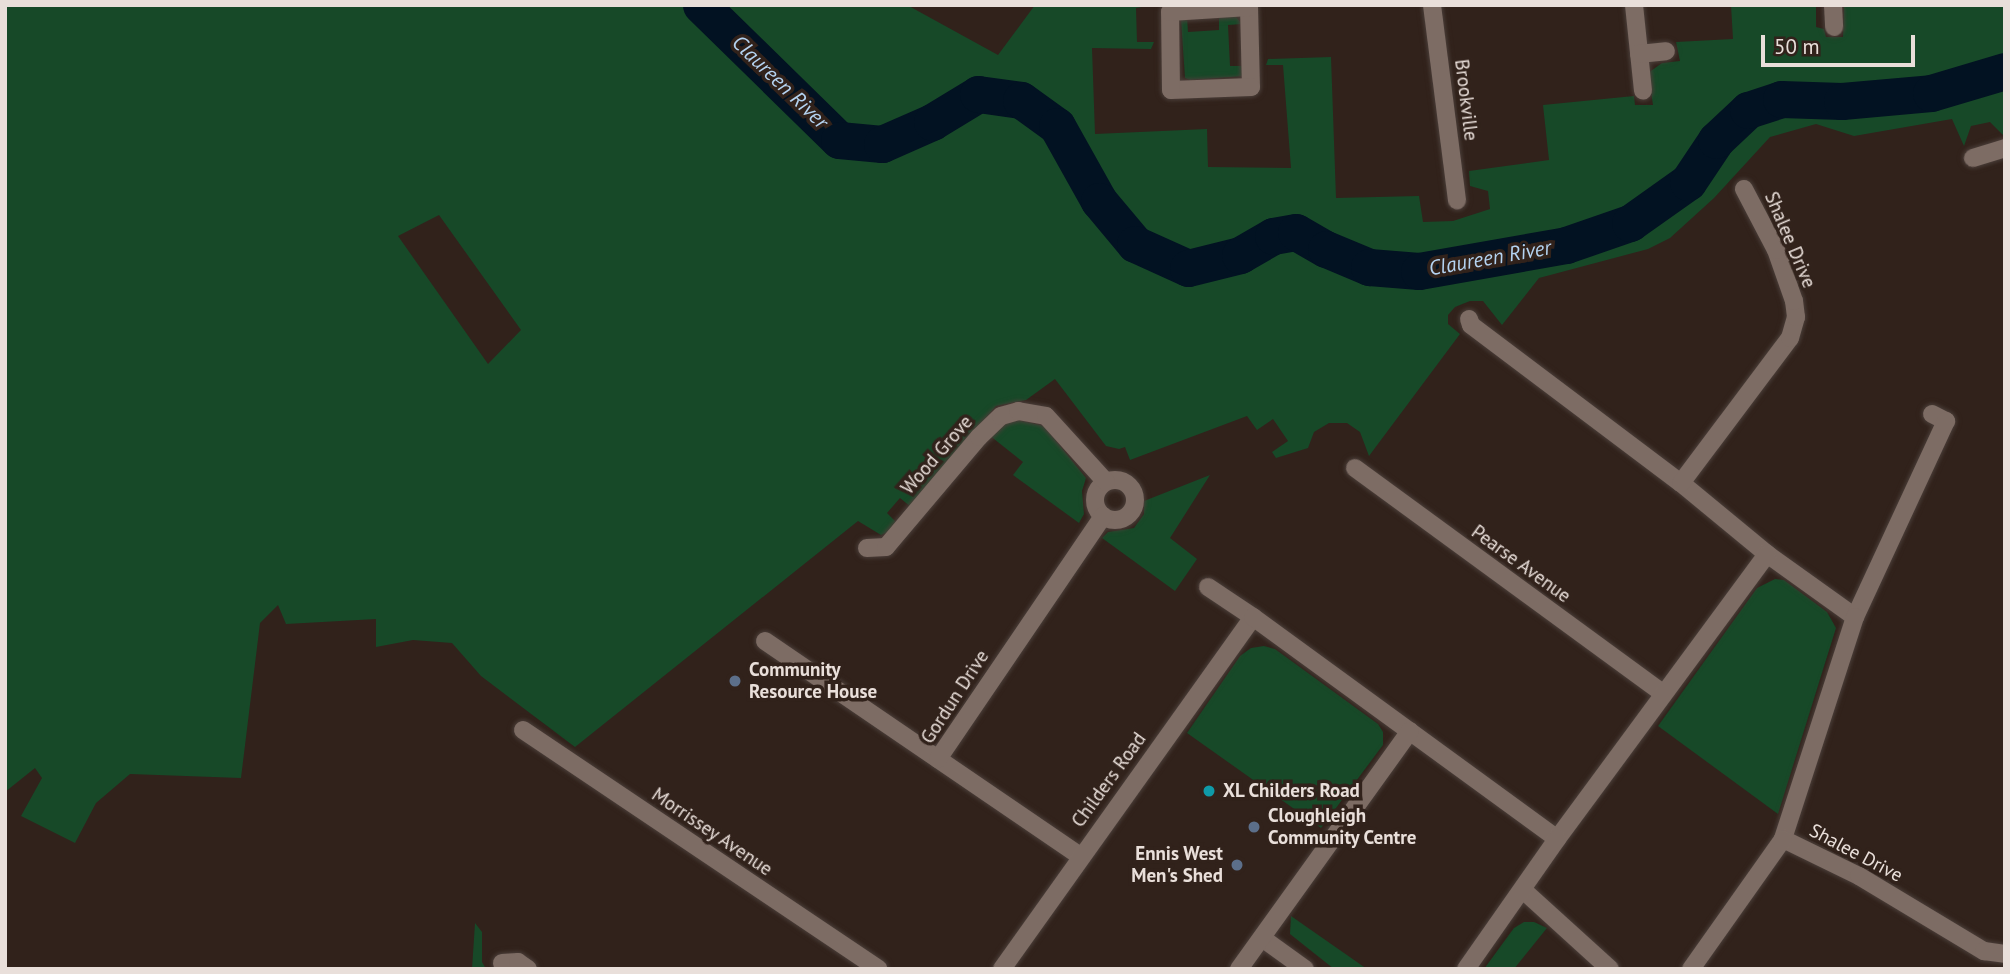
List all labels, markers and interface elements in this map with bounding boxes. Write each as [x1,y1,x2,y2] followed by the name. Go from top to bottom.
[1765,21,1919,65] scale bar
[727,30,833,134] water label: Claureen River
[1774,33,1820,60] text: 50 m
[1450,58,1482,142] street label: Brookville
[1760,189,1820,291] street label: Shalee Drive
[1427,235,1553,281] water label: Claureen River
[896,411,978,499] street label: Wood Grove
[1467,520,1575,608] street label: Pearse Avenue
[916,646,994,748] street label: Gordun Drive
[749,659,877,703] place label: Community Resource House
[727,673,743,689] marker: Community Resource House
[1067,728,1151,832] street label: Childers Road
[1223,780,1361,802] place label: XL Childers Road
[647,783,777,881] street label: Morrissey Avenue
[1201,783,1217,799] marker: XL Childers Road
[1268,805,1417,849] place label: Cloughleigh Community Centre
[1246,819,1262,835] marker: Cloughleigh Community Centre
[1806,819,1906,887] street label: Shalee Drive
[1131,843,1223,887] place label: Ennis West Men's Shed
[1229,857,1245,873] marker: Ennis West Men's Shed

